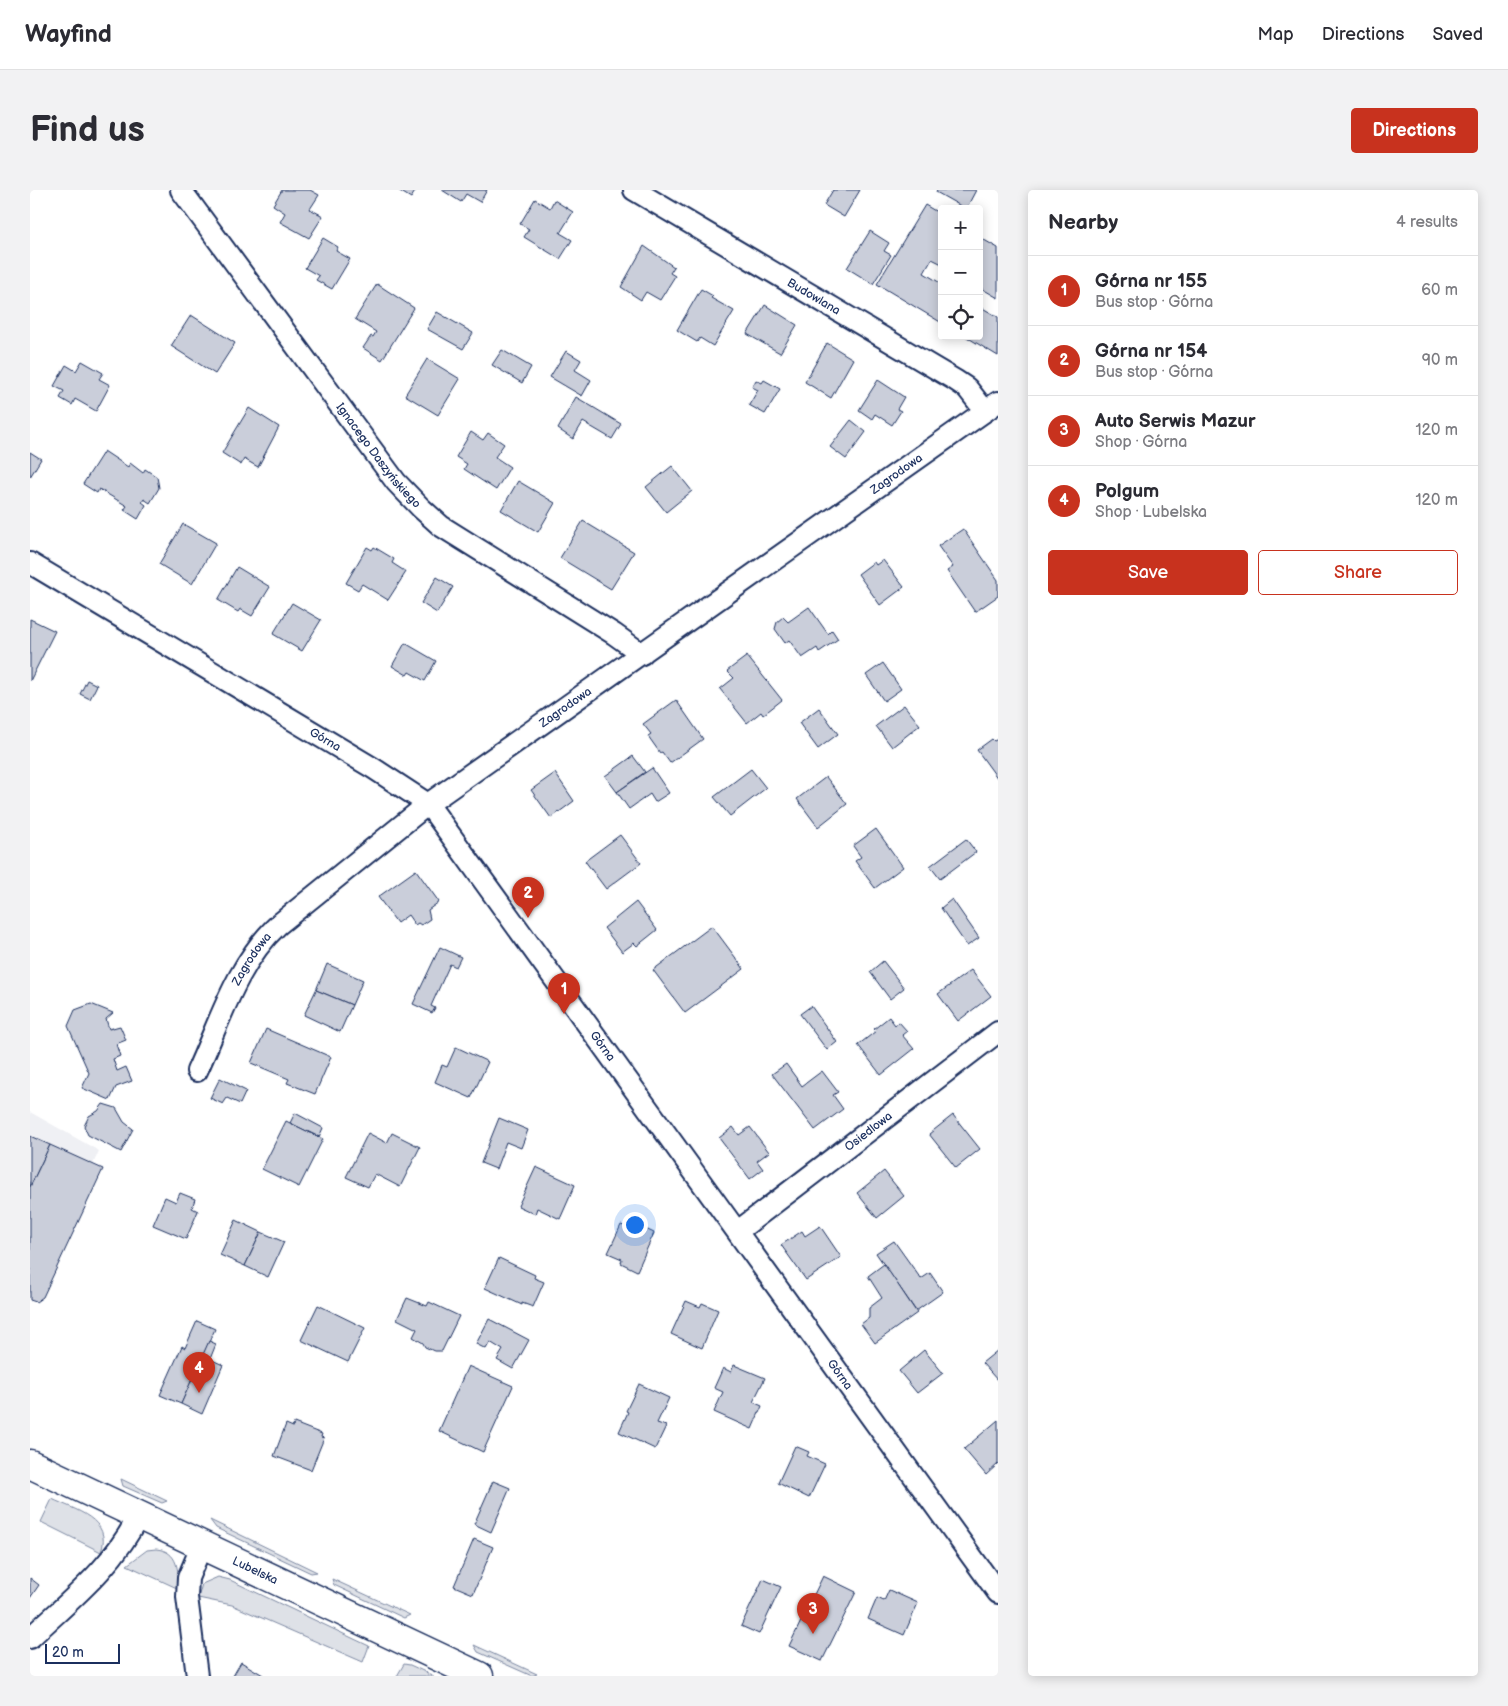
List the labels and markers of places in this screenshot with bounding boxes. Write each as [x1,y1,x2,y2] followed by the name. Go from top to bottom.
[512,877,544,918] pin: 2
[548,973,580,1014] pin: 1
[183,1352,215,1393] pin: 4
[797,1593,829,1634] pin: 3

